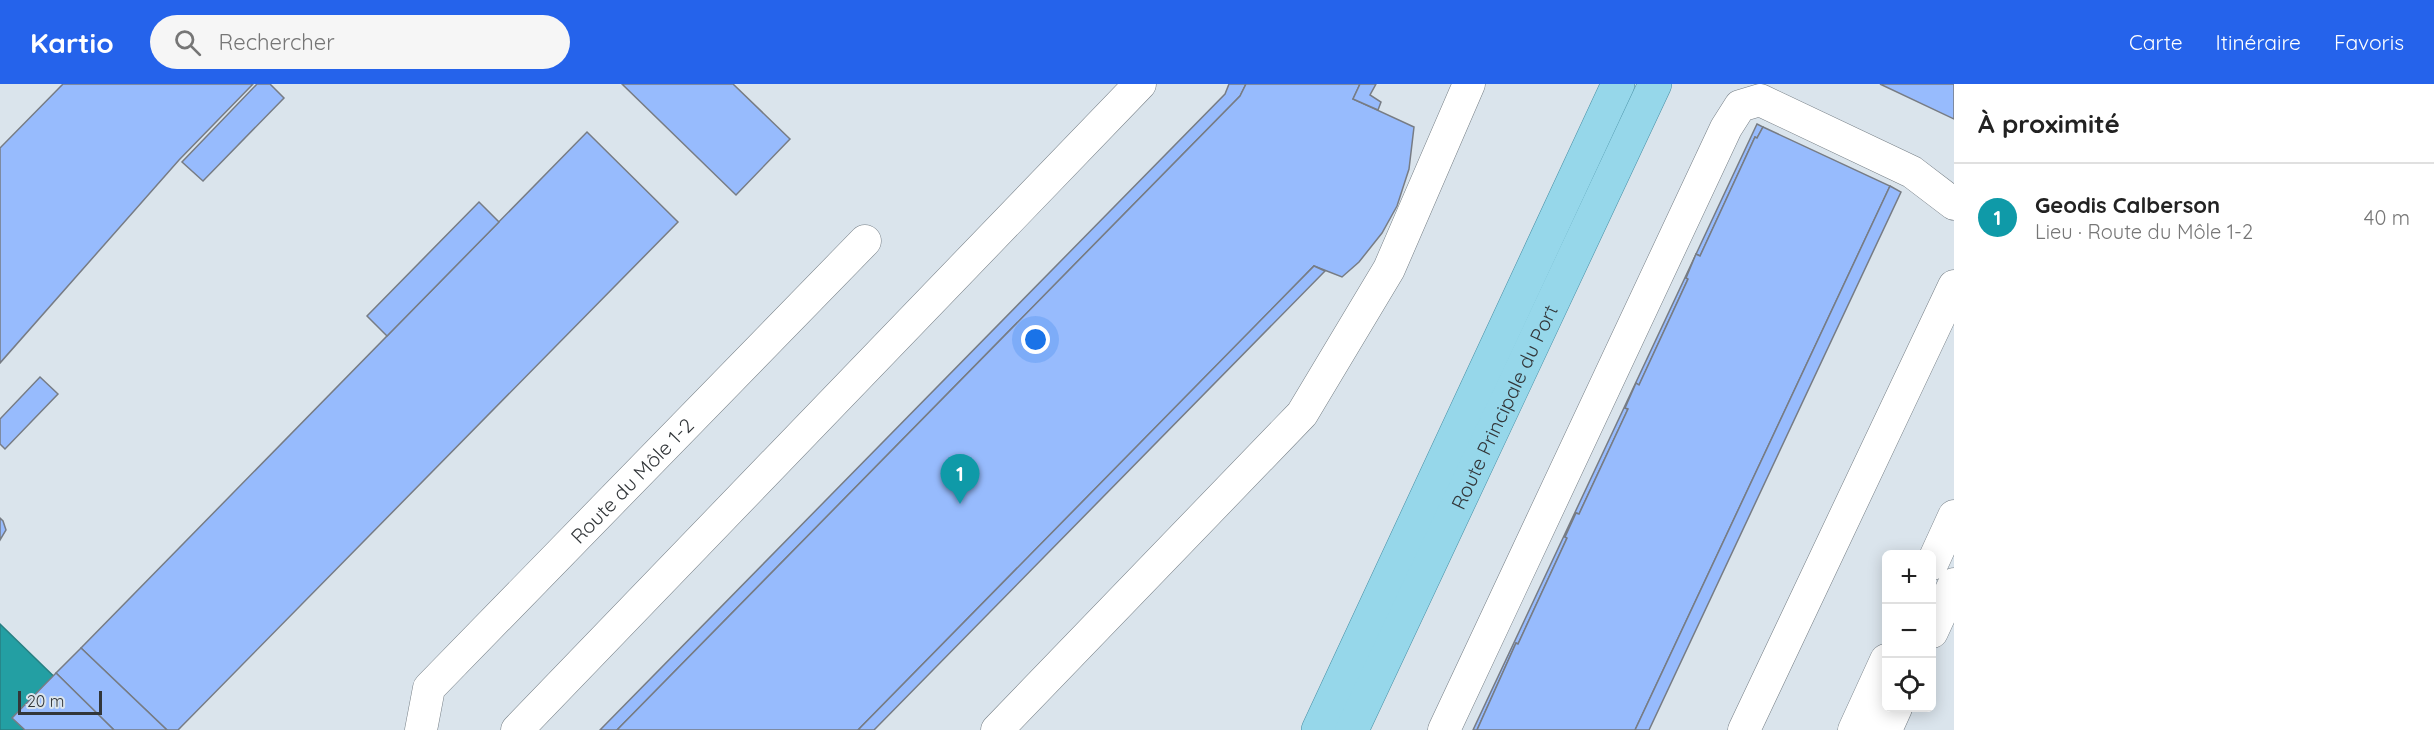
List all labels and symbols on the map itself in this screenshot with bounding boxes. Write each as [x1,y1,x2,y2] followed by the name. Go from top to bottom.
[1445,300,1562,513] street label: Route Principale du Port
[1021,325,1050,354] your location
[565,412,698,548] street label: Route du Môle 1-2
[940,454,980,504] pin: 1
[18,688,102,716] scale bar

